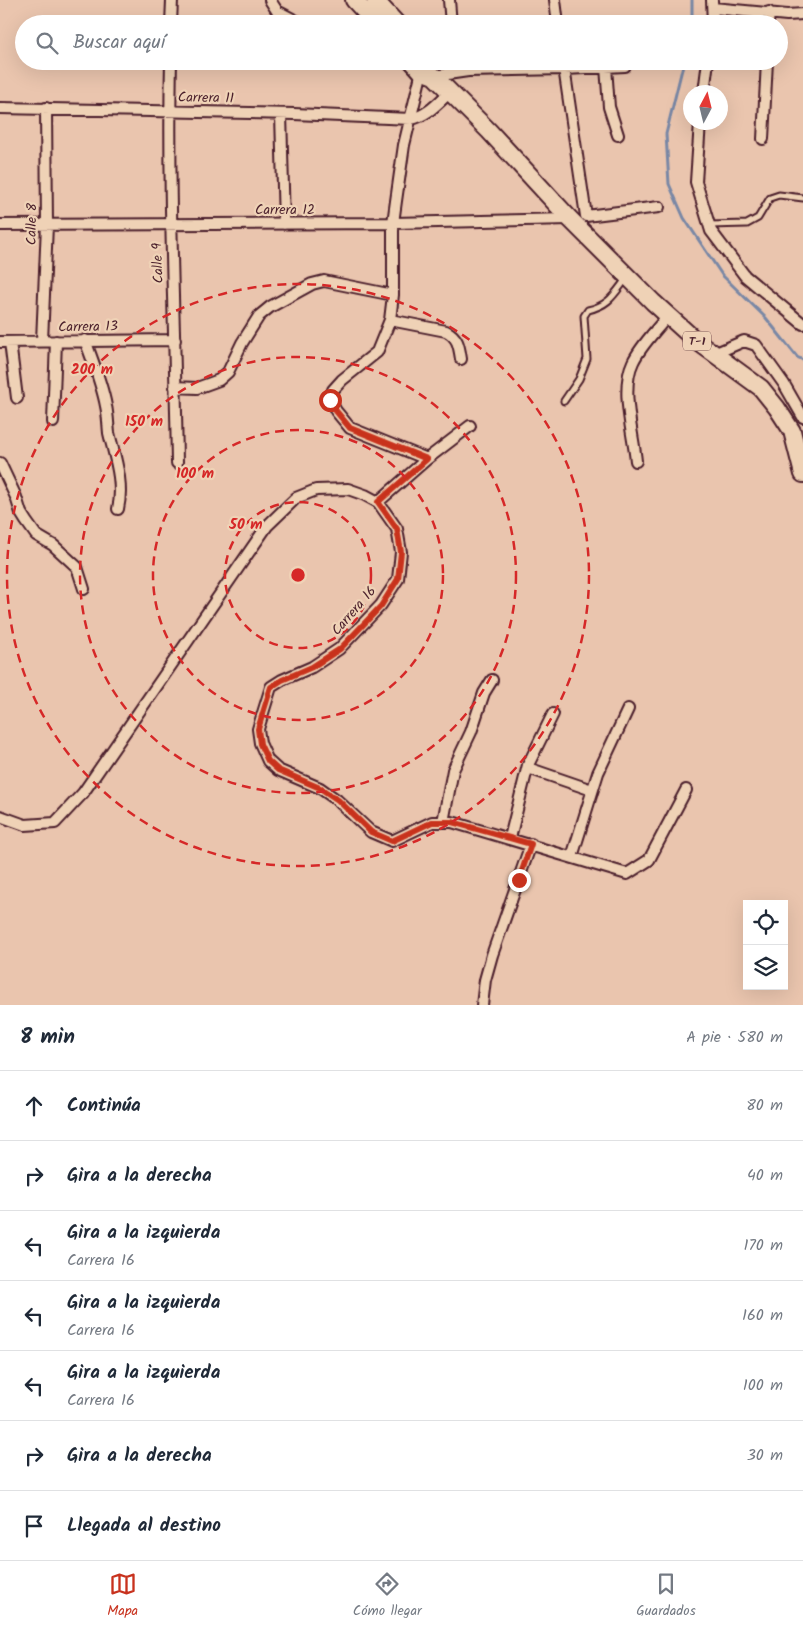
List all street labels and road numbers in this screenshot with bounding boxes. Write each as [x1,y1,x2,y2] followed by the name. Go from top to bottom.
[178,87,234,109] street label: Carrera 11
[255,199,315,221] street label: Carrera 12
[21,202,43,245] street label: Calle 8
[146,242,170,284] street label: Calle 9
[58,315,118,339] street label: Carrera 13
[683,332,711,351] road number: T-1
[326,581,382,641] street label: Carrera 16

